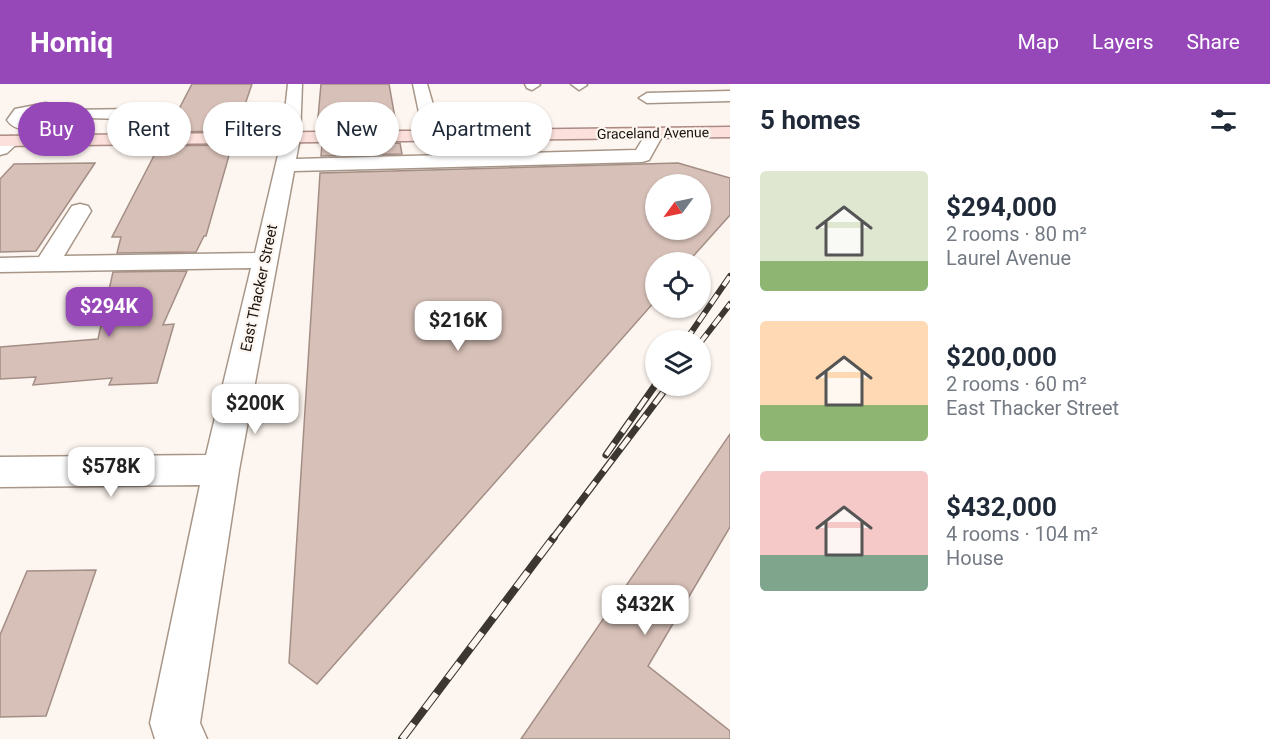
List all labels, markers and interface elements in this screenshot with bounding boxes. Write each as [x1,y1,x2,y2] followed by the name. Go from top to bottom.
[30,26,113,59] text: Homiq
[1017,30,1059,54] text: Map
[1092,30,1153,54] text: Layers
[1186,30,1240,54] text: Share
[18,102,95,156] chip: Buy
[107,102,191,156] chip: Rent
[203,102,303,156] chip: Filters
[315,102,399,156] chip: New
[411,102,552,156] chip: Apartment
[1207,104,1240,137] icon: filters
[760,105,861,135] text: 5 homes
[597,124,709,142] street label: Graceland Avenue
[645,174,711,240] north arrow
[645,174,711,396] map controls
[946,192,1057,222] text: $294,000
[808,195,880,267] icon: home
[946,222,1087,246] text: 2 rooms · 80 m²
[237,223,281,353] street label: East Thacker Street
[946,246,1071,270] text: Laurel Avenue
[645,252,711,318] button: locate
[67,287,151,338] pin: $294K
[80,294,138,318] text: $294K
[416,301,500,352] pin: $216K
[429,308,487,332] text: $216K
[645,330,711,396] button: layers
[946,342,1057,372] text: $200,000
[808,345,880,417] icon: home
[946,372,1087,396] text: 2 rooms · 60 m²
[213,384,297,435] pin: $200K
[226,391,284,415] text: $200K
[946,396,1119,420] text: East Thacker Street
[69,447,153,498] pin: $578K
[82,454,140,478] text: $578K
[946,492,1057,522] text: $432,000
[808,495,880,567] icon: home
[946,522,1098,546] text: 4 rooms · 104 m²
[946,546,1004,570] text: House
[603,585,687,636] pin: $432K
[616,592,674,616] text: $432K

